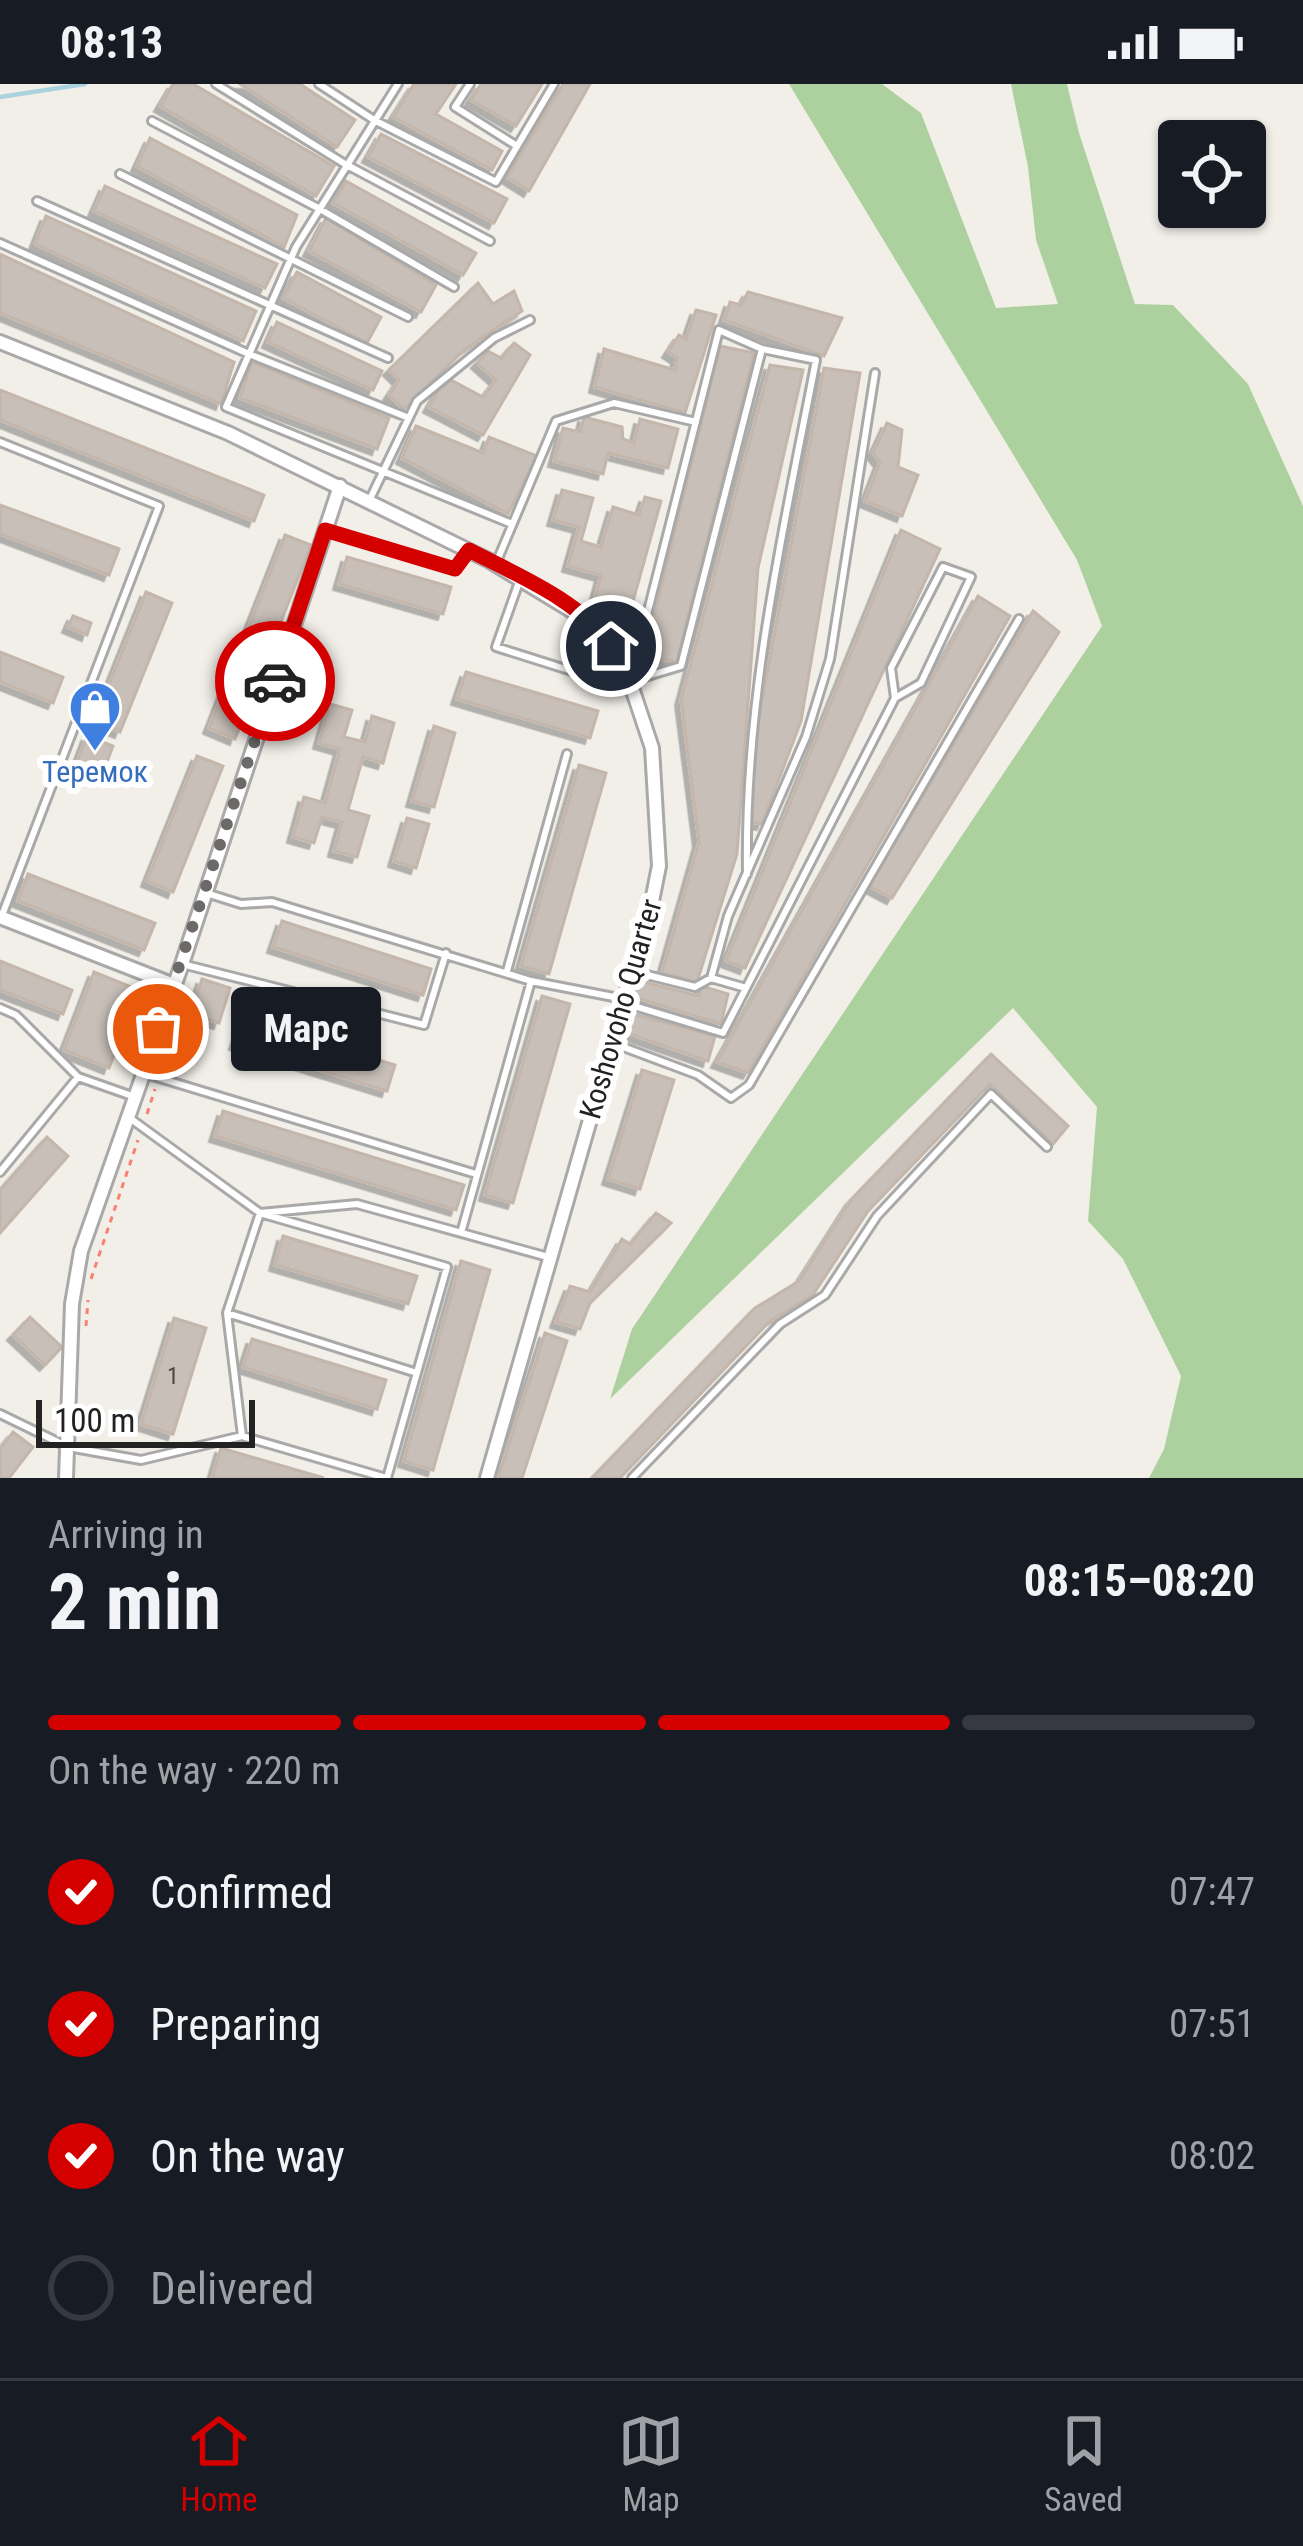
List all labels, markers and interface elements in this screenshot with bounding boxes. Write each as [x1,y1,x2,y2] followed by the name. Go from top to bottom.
[60,16,163,69] text: 08:13
[1158,120,1266,228] map controls
[1158,120,1266,228] button: locate
[560,595,662,697] pin
[578,613,644,679] icon: home
[215,621,335,741] courier
[242,648,308,714] icon: car
[67,679,123,753] shop icon: Теремок
[42,754,148,789] place label: Теремок
[572,895,669,1123] street label: Koshovoho Quarter
[107,978,209,1080] pin
[230,987,380,1071] callout: Марс
[125,996,191,1062] icon: bag
[263,1006,349,1052] text: Марс
[167,1362,179,1390] house number: 1
[36,1394,255,1447] scale bar
[54,1401,135,1440] text: 100 m
[48,1512,204,1558] text: Arriving in
[1024,1554,1255,1607] text: 08:15–08:20
[48,1557,221,1648] text: 2 min
[48,1748,340,1794] text: On the way · 220 m
[48,1859,114,1925] icon: check
[150,1866,333,1919] text: Confirmed
[1169,1869,1255,1915] text: 07:47
[48,1991,114,2057] icon: check
[150,1998,321,2051] text: Preparing
[1169,2001,1255,2047] text: 07:51
[48,2123,114,2189] icon: check
[150,2130,345,2183] text: On the way
[1169,2133,1255,2179] text: 08:02
[150,2262,314,2315] text: Delivered
[180,2408,258,2519] tab: Home
[618,2408,684,2519] tab: Map
[1044,2408,1123,2519] tab: Saved

